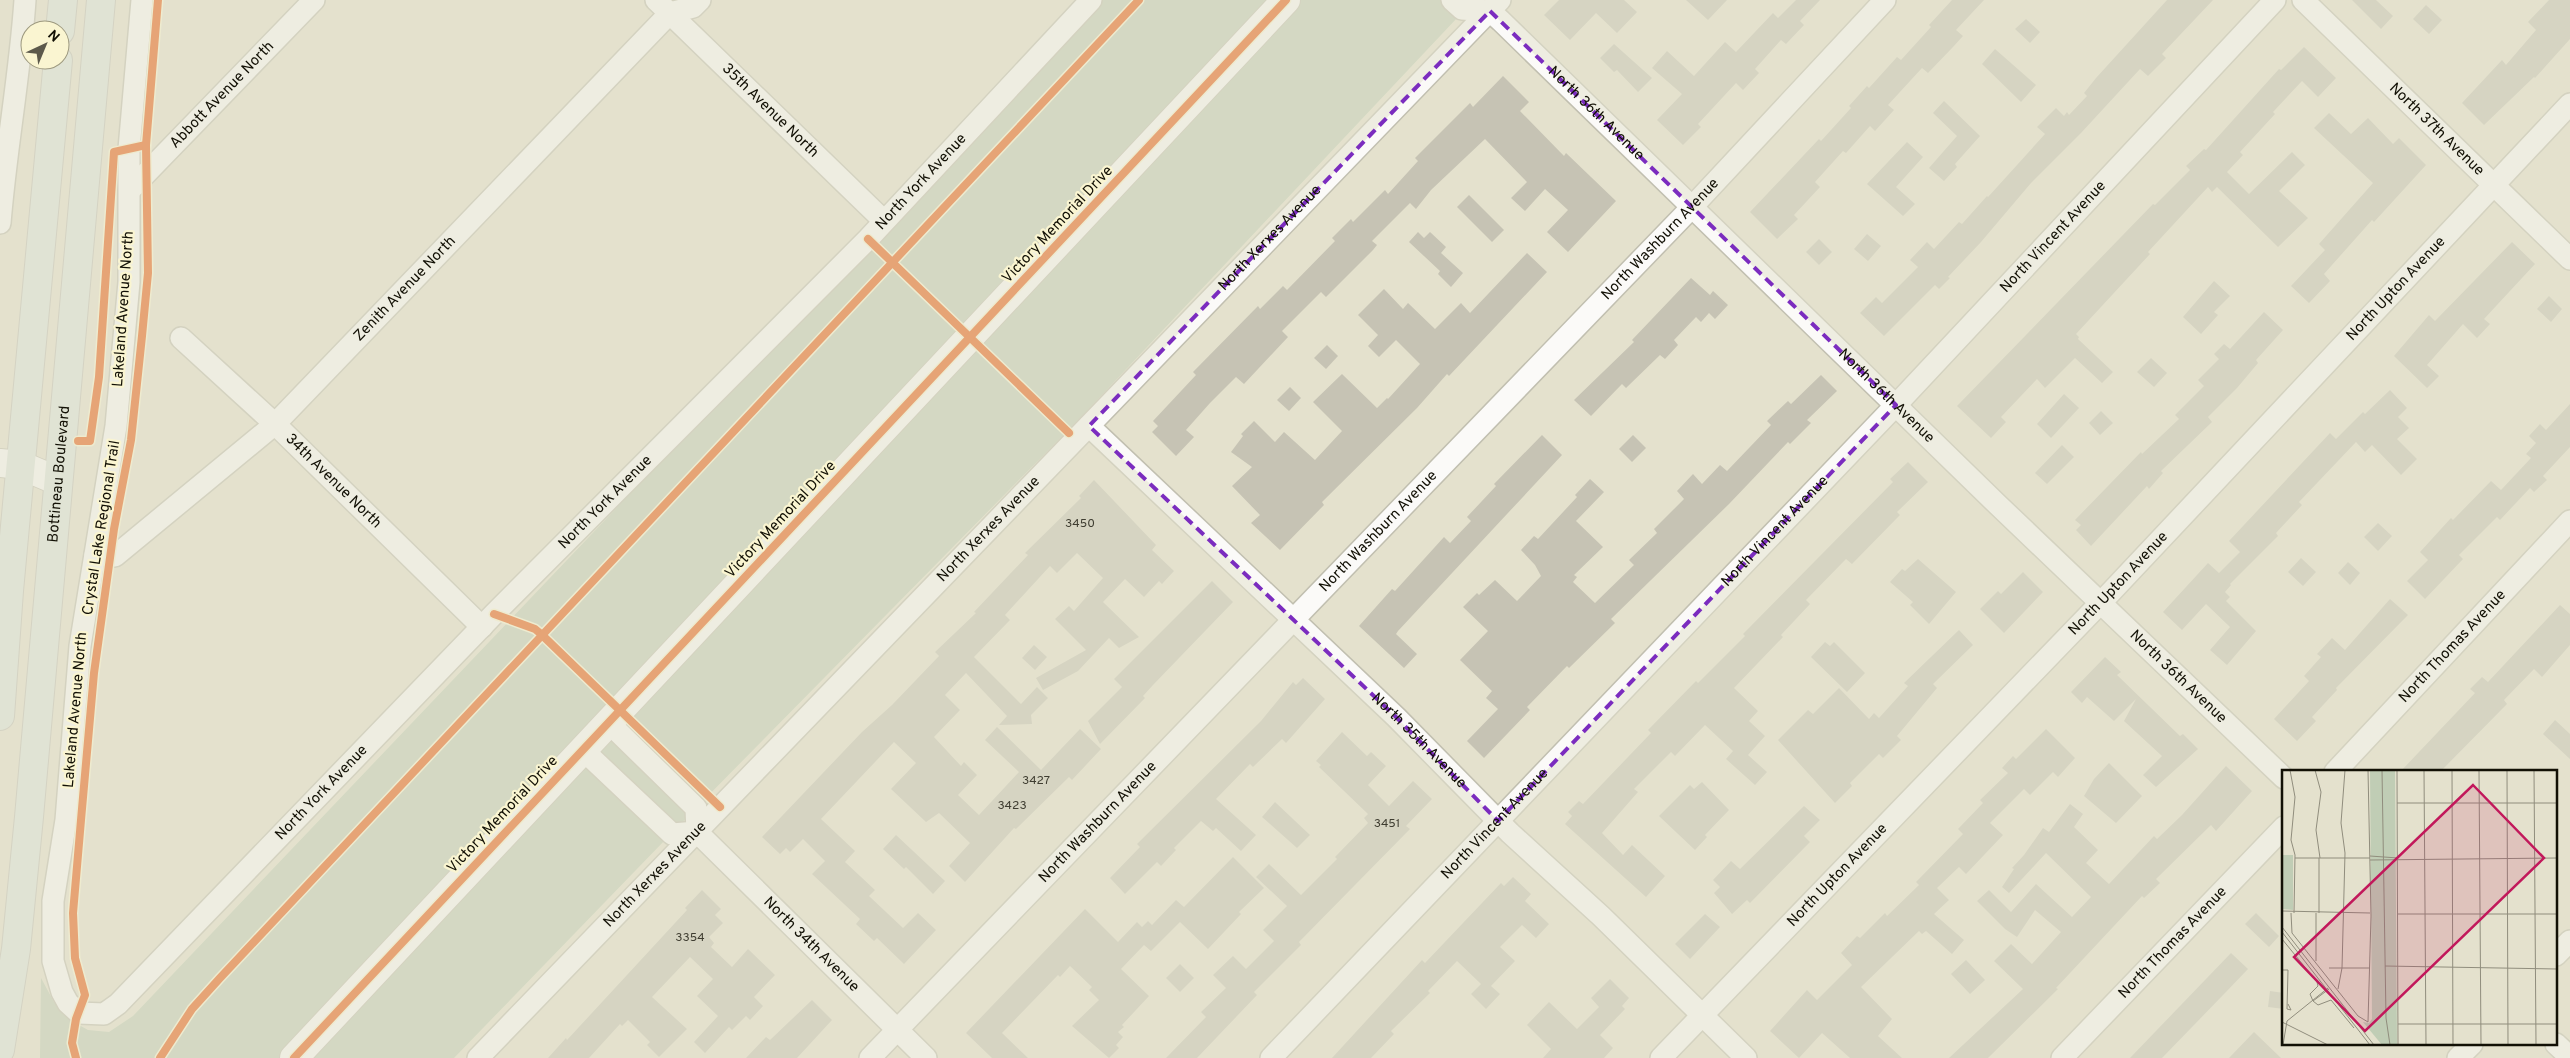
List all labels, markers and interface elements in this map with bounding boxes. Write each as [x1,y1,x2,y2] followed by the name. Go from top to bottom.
[20,20,70,70] north arrow
[43,27,63,46] text: N
[166,37,278,153] street label: Abbott Avenue North
[718,59,823,162] street label: 35th Avenue North
[1544,62,1648,165] street label: North 36th Avenue
[2385,79,2488,180] street label: North 37th Avenue
[872,130,971,234] street label: North York Avenue
[998,162,1118,288] street label: Victory Memorial Drive
[1597,174,1723,304] street label: North Washburn Avenue
[1996,177,2110,297] street label: North Vincent Avenue
[1214,181,1326,295] street label: North Xerxes Avenue
[109,230,139,388] street label: Lakeland Avenue North
[350,232,460,346] street label: Zenith Avenue North
[2342,233,2450,345] street label: North Upton Avenue
[1834,345,1938,447] street label: North 36th Avenue
[44,405,75,543] street label: Bottineau Boulevard
[281,430,385,533] street label: 34th Avenue North
[79,439,125,617] street label: Crystal Lake Regional Trail
[554,451,656,553] street label: North York Avenue
[721,457,841,583] street label: Victory Memorial Drive
[1315,467,1442,596] street label: North Washburn Avenue
[933,472,1044,586] street label: North Xerxes Avenue
[1717,472,1833,591] street label: North Vincent Avenue
[1065,516,1095,532] house number: 3450
[2065,528,2172,640] street label: North Upton Avenue
[2395,586,2510,707] street label: North Thomas Avenue
[2125,626,2231,728] street label: North 36th Avenue
[60,631,92,789] street label: Lakeland Avenue North
[1367,689,1471,793] street label: North 35th Avenue
[271,741,372,844] street label: North York Avenue
[443,752,563,878] street label: Victory Memorial Drive
[1035,757,1161,887] street label: North Washburn Avenue
[1437,764,1553,884] street label: North Vincent Avenue
[2282,770,2558,1046] inset map
[1022,773,1050,789] house number: 3427
[997,798,1027,814] house number: 3423
[1374,816,1400,832] house number: 3451
[600,818,711,932] street label: North Xerxes Avenue
[1783,820,1892,931] street label: North Upton Avenue
[2115,883,2231,1003] street label: North Thomas Avenue
[759,893,863,996] street label: North 34th Avenue
[675,930,705,946] house number: 3354

